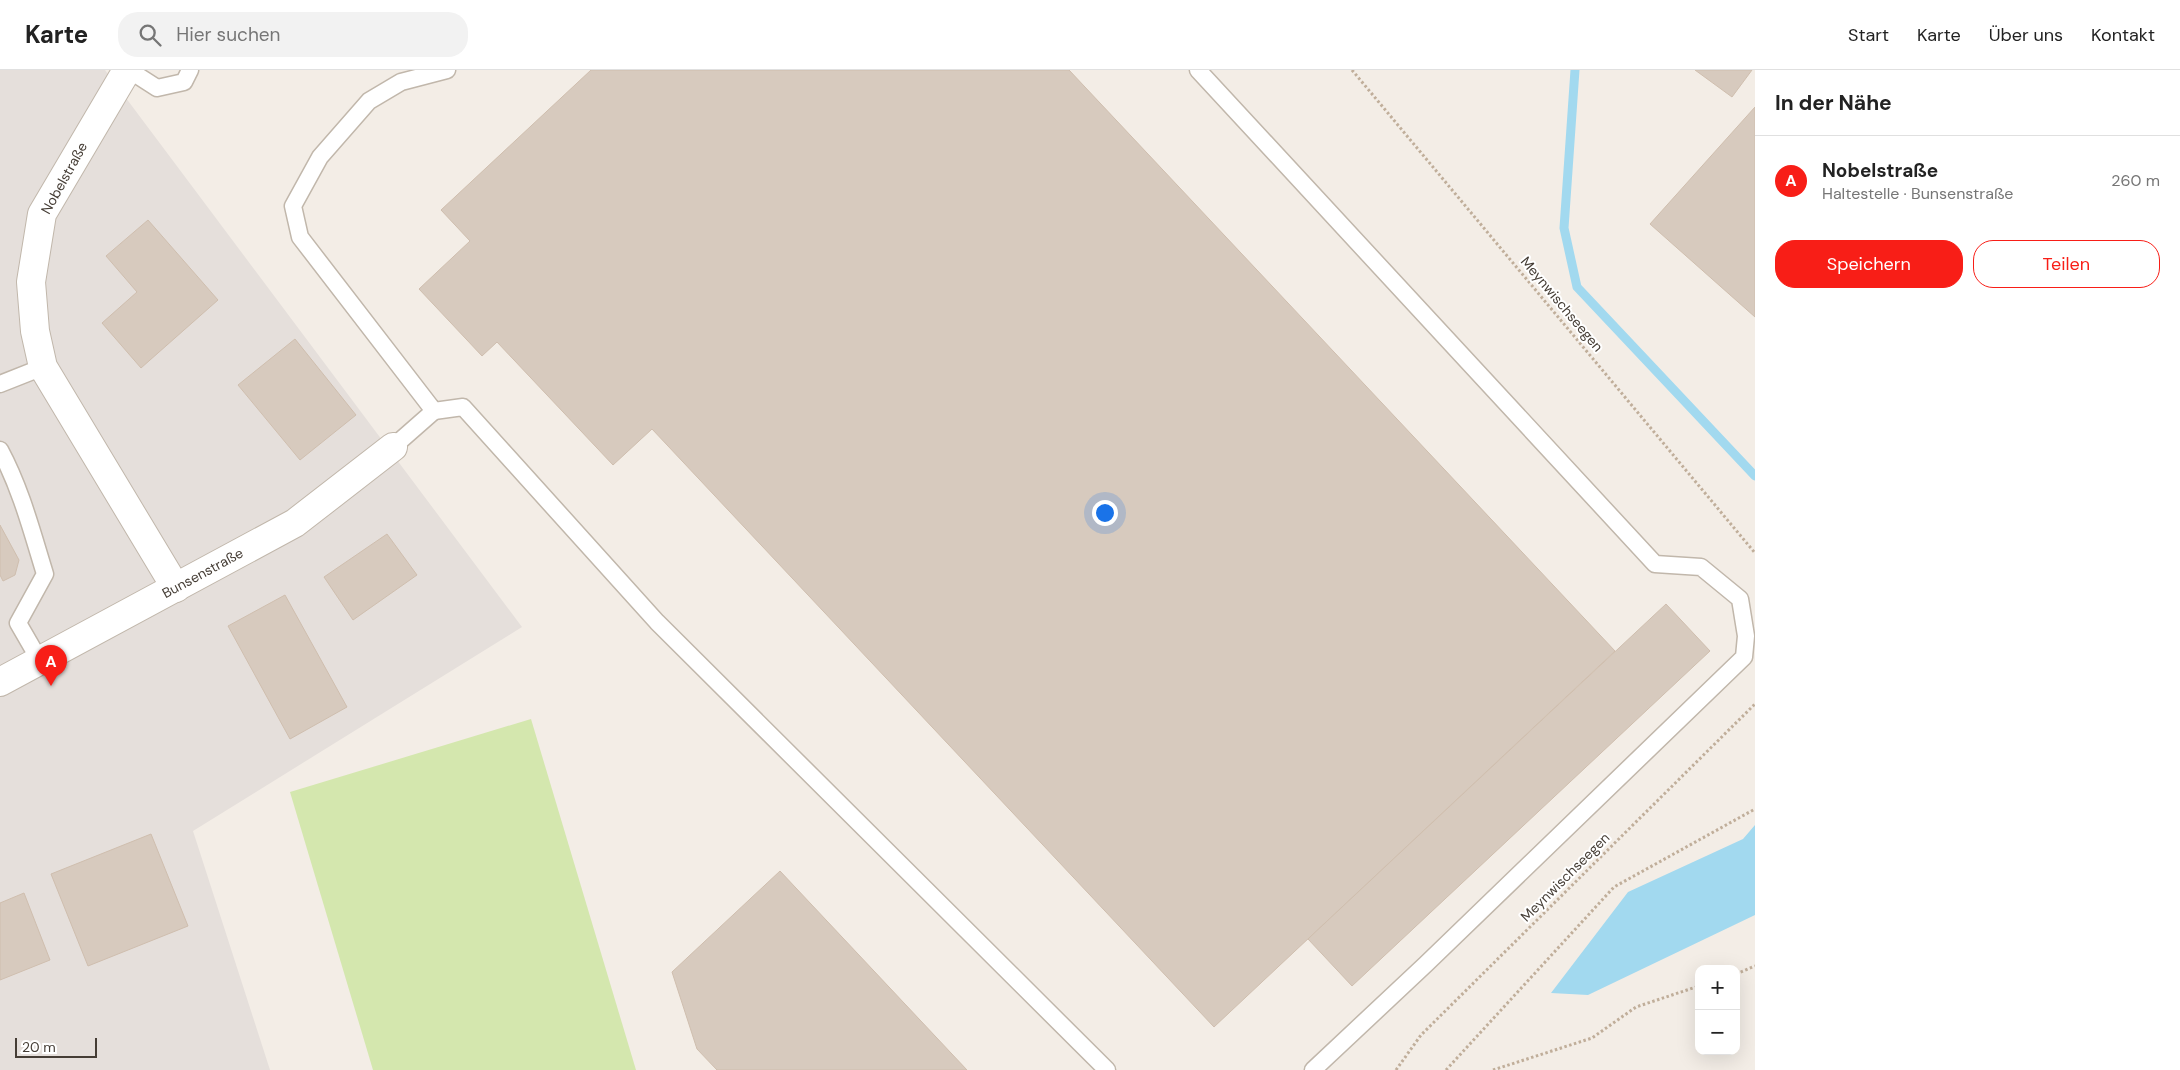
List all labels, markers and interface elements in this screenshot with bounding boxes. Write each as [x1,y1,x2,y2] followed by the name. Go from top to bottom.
[118,12,468,57] search box
[25,19,88,50] text: Karte
[136,21,164,49] icon: search
[176,22,281,47] text: Hier suchen
[1848,23,1889,47] text: Start
[1917,23,1961,47] text: Karte
[1989,23,2063,47] text: Über uns
[2091,23,2155,47] text: Kontakt
[1775,89,1892,117] text: In der Nähe
[37,139,91,217] street label: Nobelstraße
[1822,158,1938,183] text: Nobelstraße
[1785,170,1797,191] text: A
[2111,170,2160,191] text: 260 m
[1822,183,2013,204] text: Haltestelle · Bunsenstraße
[1775,240,1963,288] button: Speichern
[1973,240,2160,288] button: Teilen
[1517,253,1607,355] street label: Meynwischseegen
[1092,500,1118,526] your location
[159,544,246,602] street label: Bunsenstraße
[35,645,67,686] pin: A
[1517,829,1613,925] street label: Meynwischseegen
[1695,965,1740,1055] map controls
[1695,965,1740,1010] button: +
[1695,1010,1740,1055] button: −
[15,1035,98,1058] scale bar
[22,1038,56,1056] text: 20 m

